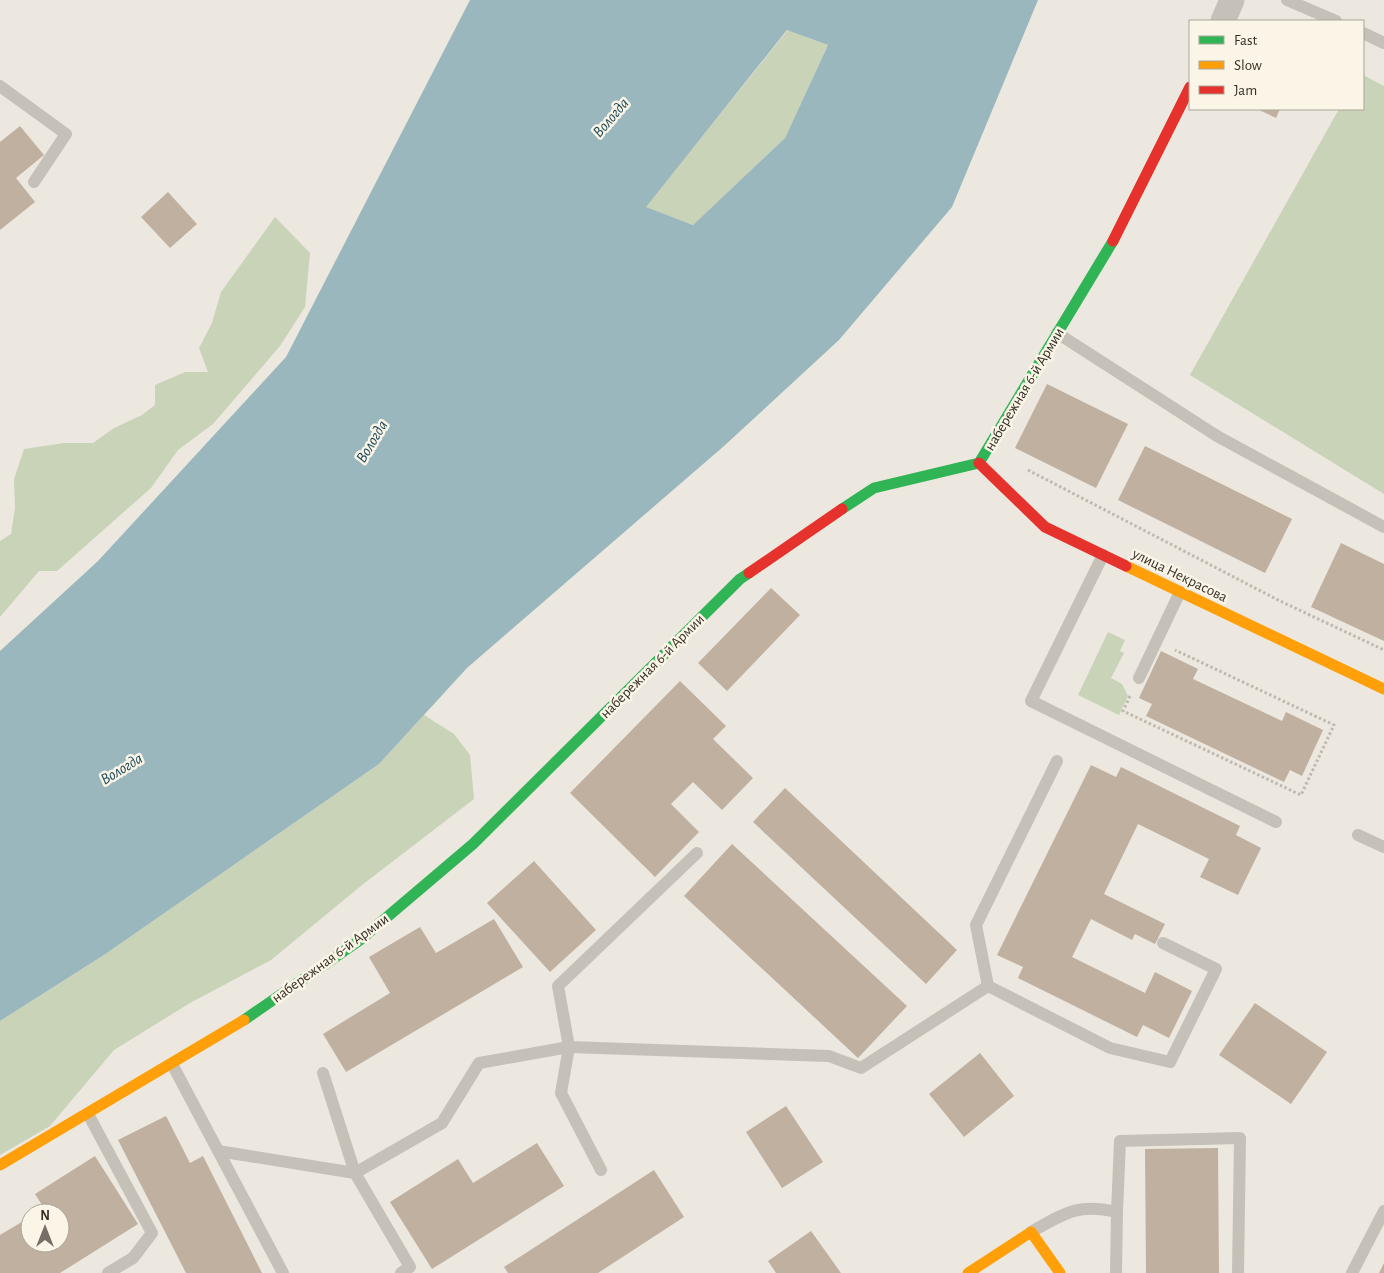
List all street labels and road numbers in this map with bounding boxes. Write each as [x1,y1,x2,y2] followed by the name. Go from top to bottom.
[982,325,1067,453] street label: набережная 6-й Армии
[1129,546,1230,605] street label: улица Некрасова
[597,611,707,721] street label: набережная 6-й Армии
[269,911,391,1006] street label: набережная 6-й Армии

